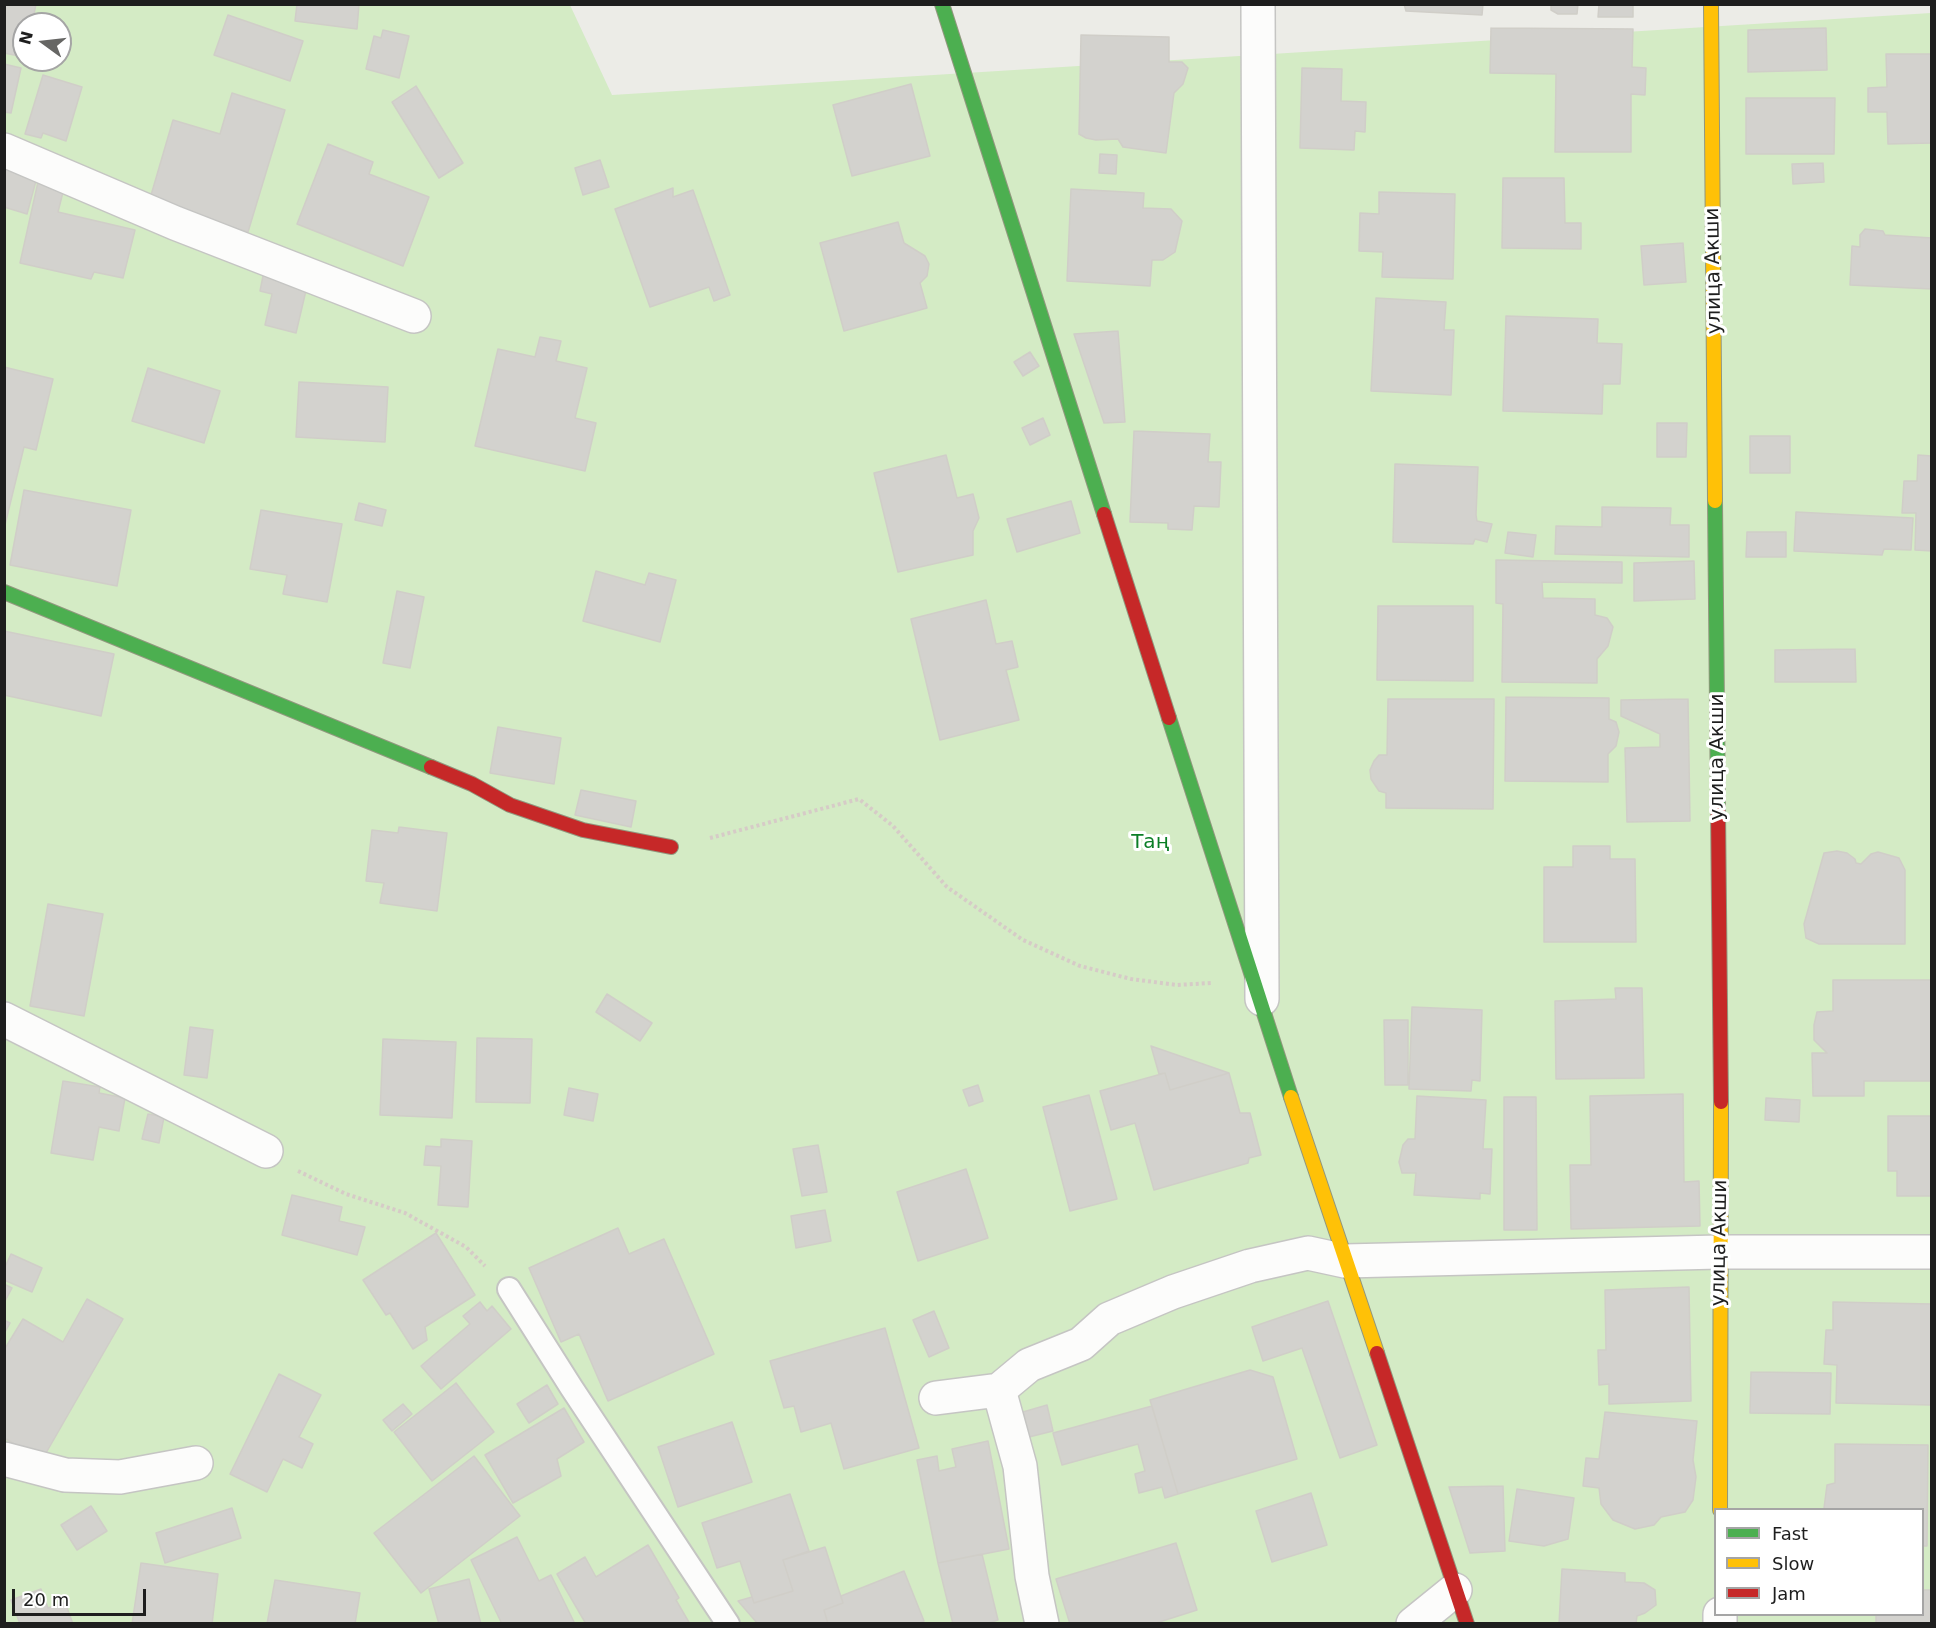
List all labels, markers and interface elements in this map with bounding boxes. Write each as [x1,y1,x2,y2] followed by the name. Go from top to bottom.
[12,12,72,72] north arrow
[15,29,37,47] text: N
[1701,207,1727,335] street label: улица Акши
[1706,694,1730,820] street label: улица Акши
[1131,831,1169,855] park label: Таң
[1707,1179,1733,1307] street label: улица Акши
[1714,1508,1924,1616] legend
[1772,1523,1808,1544] text: Fast
[1772,1553,1814,1574] text: Slow
[15,1577,148,1615] scale bar
[1772,1583,1806,1604] text: Jam
[23,1589,69,1610] text: 20 m

